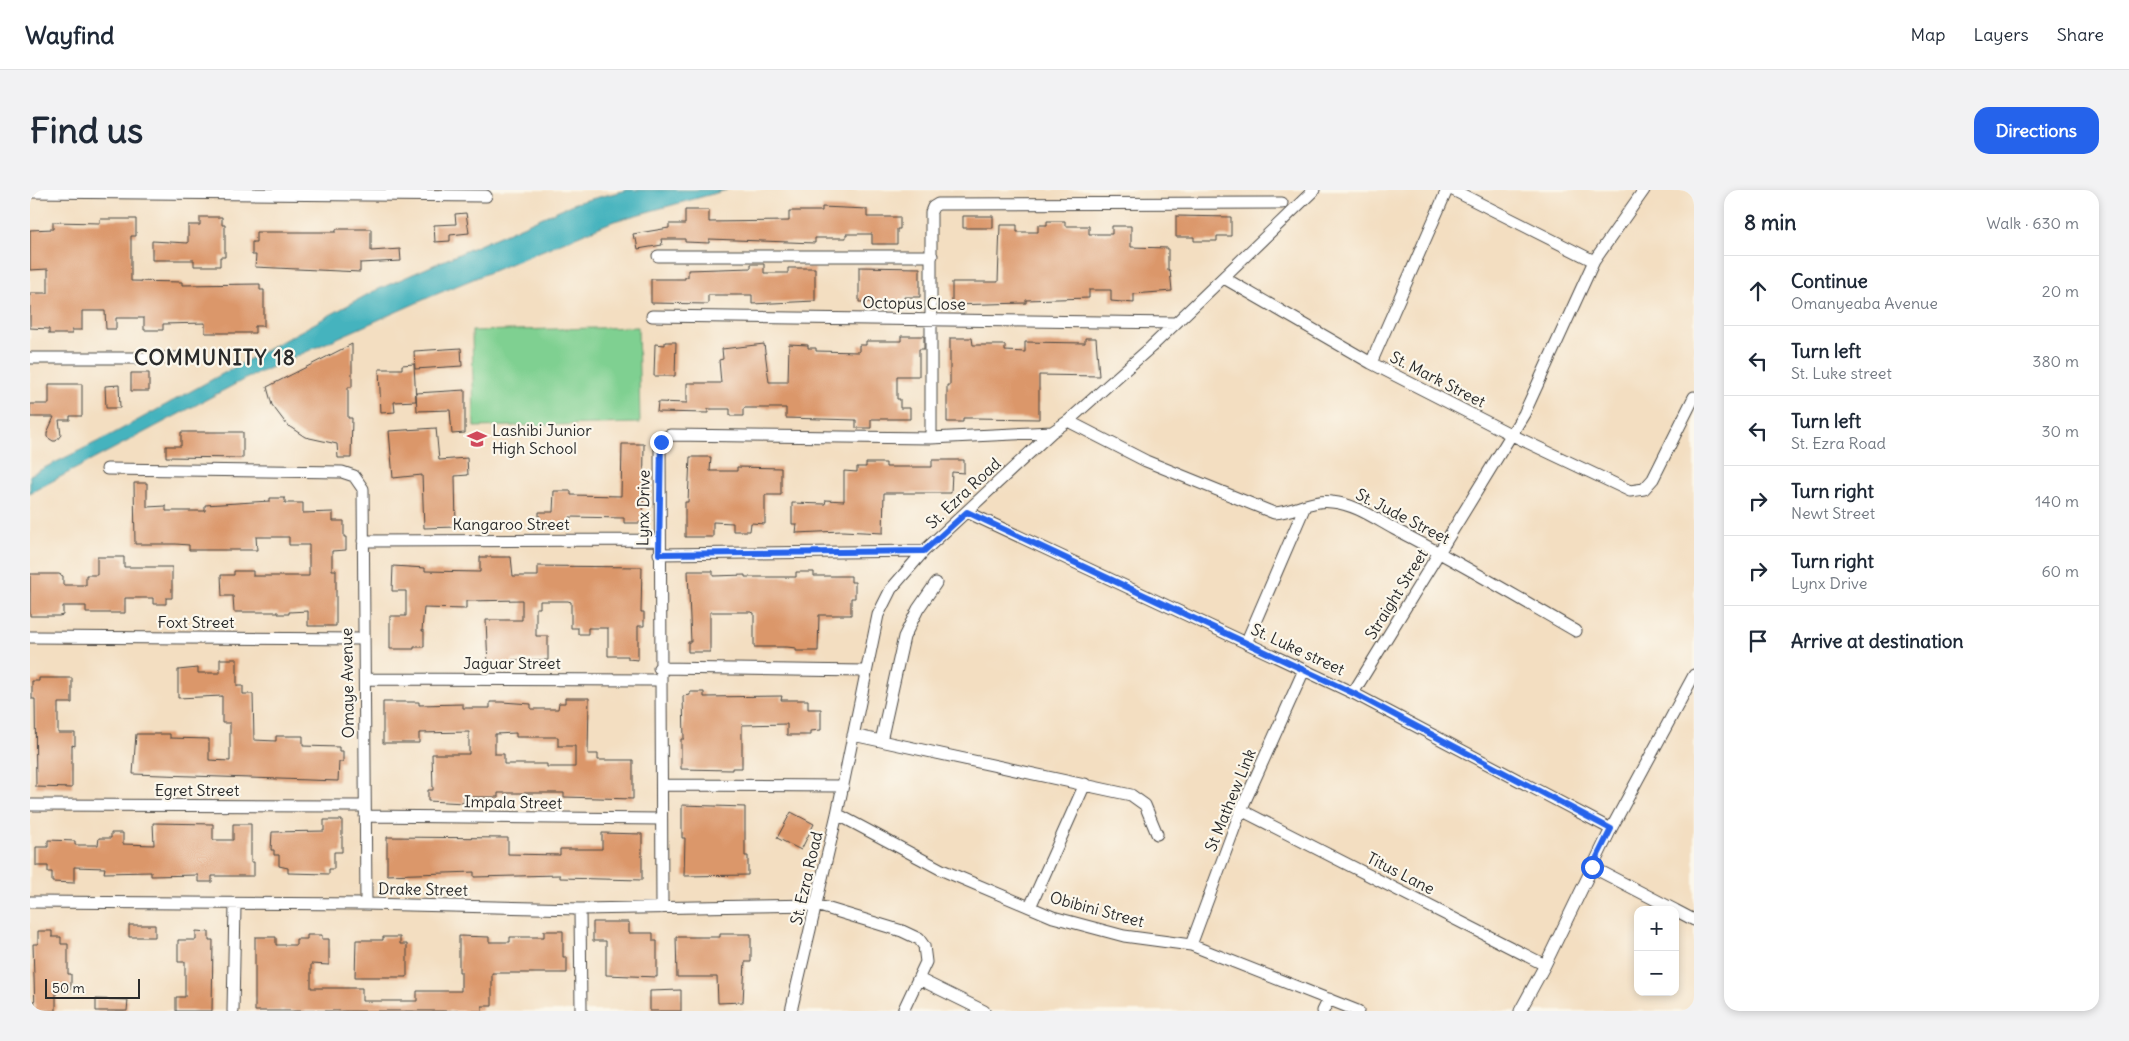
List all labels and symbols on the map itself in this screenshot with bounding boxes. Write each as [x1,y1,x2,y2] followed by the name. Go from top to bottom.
[862,292,966,314] street label: Octopus Close
[134,344,296,371] district label: COMMUNITY 18
[1387,346,1490,412] street label: St. Mark Street
[492,420,592,458] place label: Lashibi Junior High School
[466,428,488,450] school or university icon: Lashibi Junior High School
[650,431,673,454] route end
[921,453,1005,533] street label: St. Ezra Road
[632,470,654,546] street label: Lynx Drive
[1353,484,1454,549] street label: St. Jude Street
[452,514,570,534] street label: Kangaroo Street
[1360,545,1432,643] street label: Straight Street
[158,612,235,632] street label: Foxt Street
[1248,619,1348,680] street label: St. Luke street
[336,628,358,738] street label: Omaye Avenue
[463,653,561,673] street label: Jaguar Street
[1200,746,1260,854] street label: St Mathew Link
[155,780,240,800] street label: Egret Street
[464,791,563,813] street label: Impala Street
[786,829,826,927] street label: St. Ezra Road
[1364,847,1438,899] street label: Titus Lane
[1581,856,1604,879] route start
[378,878,469,900] street label: Drake Street
[1048,887,1147,931] street label: Obibini Street
[45,976,140,999] scale bar

